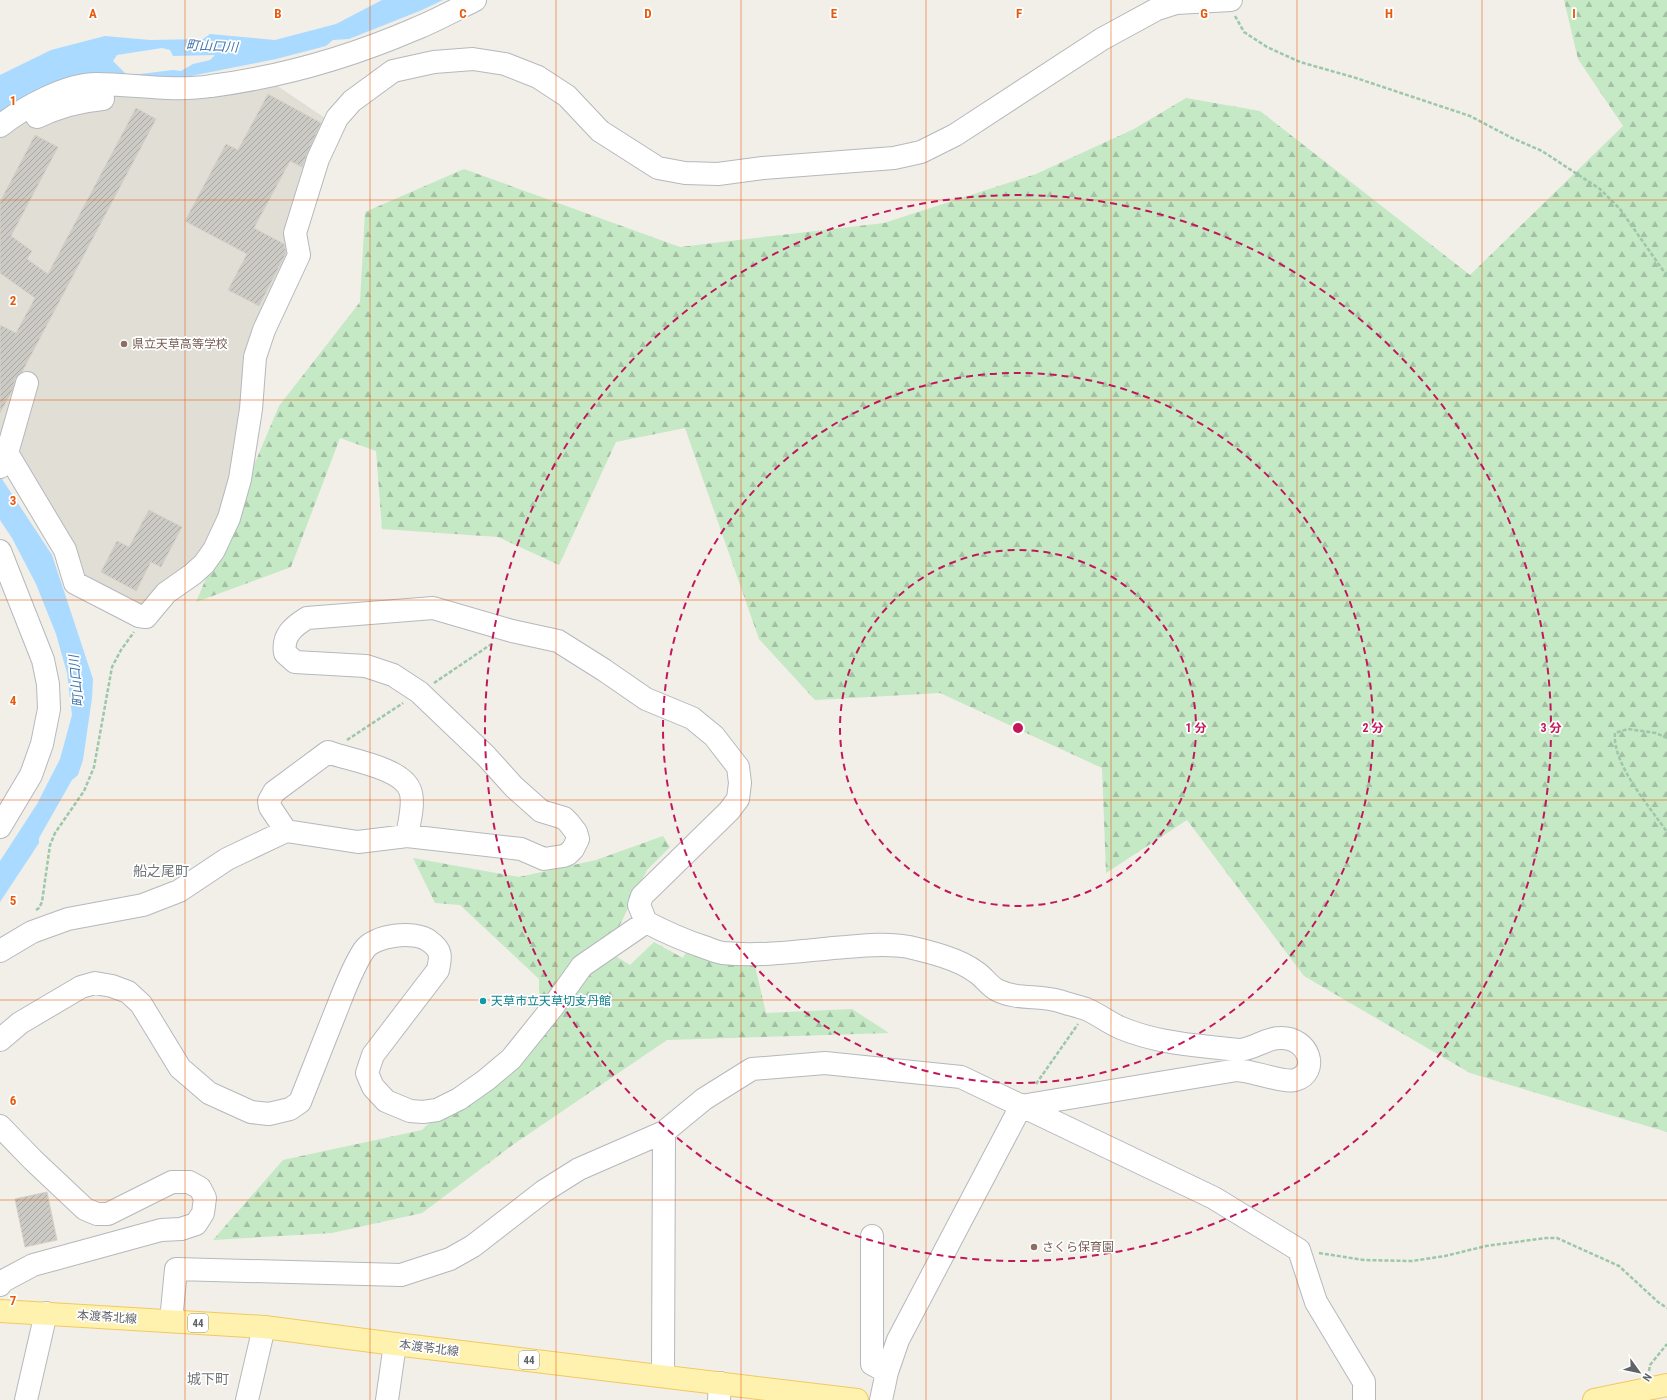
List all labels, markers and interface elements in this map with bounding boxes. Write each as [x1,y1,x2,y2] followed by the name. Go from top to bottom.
[89,6,97,21] text: A
[274,6,282,21] text: B
[459,6,467,21] text: C
[644,6,652,21] text: D
[831,6,838,21] text: E
[1016,6,1022,21] text: F
[1200,6,1208,21] text: G
[1385,6,1393,21] text: H
[1572,6,1576,21] text: I
[186,37,240,55] water label: 町山口川
[10,93,16,108] text: 1
[10,293,17,308] text: 2
[132,337,228,351] place label: 県立天草高等学校
[119,339,129,349] marker: 県立天草高等学校
[10,493,16,508] text: 3
[66,652,86,708] water label: 町山口川
[10,693,17,708] text: 4
[1011,721,1025,735] centre of rings
[1186,721,1206,735] text: 1 分
[1363,721,1383,735] text: 2 分
[1541,721,1561,735] text: 3 分
[133,863,189,879] district label: 船之尾町
[10,893,17,908] text: 5
[491,994,611,1008] place label: 天草市立天草切支丹館
[478,996,488,1006] marker: 天草市立天草切支丹館
[10,1093,17,1108] text: 6
[1042,1240,1114,1254] place label: さくら保育園
[1029,1242,1039,1252] marker: さくら保育園
[10,1293,17,1308] text: 7
[77,1308,137,1326] street label: 本渡苓北線
[188,1314,208,1332] road number: 44
[398,1337,460,1359] street label: 本渡苓北線
[519,1351,539,1369] road number: 44
[1619,1352,1659,1392] north arrow
[187,1371,229,1387] district label: 城下町
[1640,1371,1654,1384] text: N

